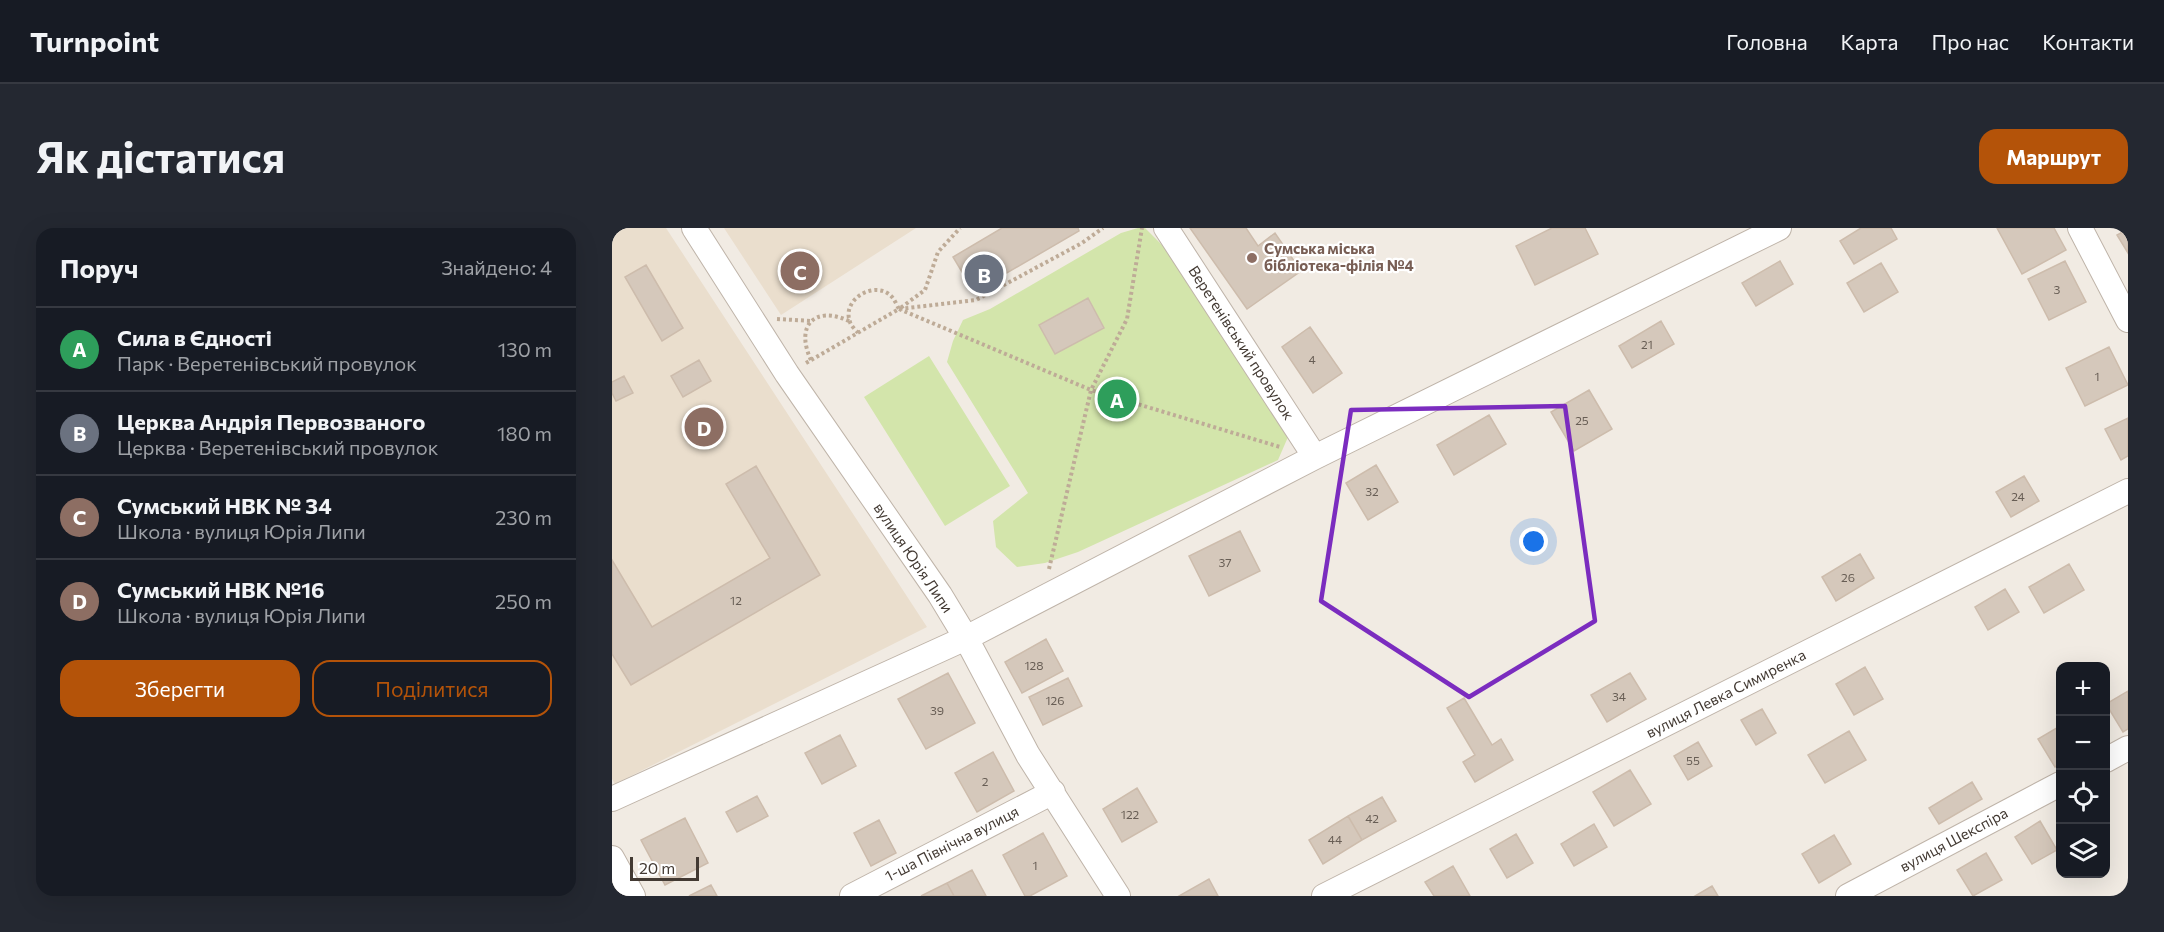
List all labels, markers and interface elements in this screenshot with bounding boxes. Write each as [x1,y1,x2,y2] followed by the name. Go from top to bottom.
[30,24,159,58] text: Turnpoint
[1726,29,1808,54] text: Головна
[1841,29,1898,54] text: Карта
[1931,29,2009,54] text: Про нас
[2042,29,2134,54] text: Контакти
[1979,129,2128,184] button: Маршрут
[36,130,285,182] text: Як дістатися
[1264,239,1414,274] place label: Сумська міська бібліотека-філія №4
[780,248,819,294] pin: C
[1245,251,1259,265] marker: Сумська міська бібліотека-філія №4
[60,252,138,283] text: Поруч
[964,252,1004,296] pin: B
[441,255,552,279] text: Знайдено: 4
[1185,262,1298,423] street label: Веретенівський провулок
[2054,282,2061,296] house number: 3
[117,324,272,351] text: Сила в Єдності
[72,337,87,361] text: A
[498,337,552,361] text: 130 m
[1641,337,1653,351] house number: 21
[117,351,417,375] text: Парк · Веретенівський провулок
[1308,352,1316,366] house number: 4
[2094,369,2100,383] house number: 1
[1098,376,1136,422] pin: A
[684,404,724,450] pin: D
[117,408,425,435] text: Церква Андрія Первозваного
[1575,413,1589,427] house number: 25
[73,421,86,445] text: B
[497,421,552,445] text: 180 m
[117,435,438,459] text: Церква · Веретенівський провулок
[1365,484,1379,498] house number: 32
[2011,489,2025,503] house number: 24
[117,492,332,519] text: Сумський НВК № 34
[870,499,957,616] street label: вулиця Юрія Липи
[73,505,86,529] text: C
[495,505,552,529] text: 230 m
[117,519,366,543] text: Школа · вулиця Юрія Липи
[1519,527,1548,556] your location
[1218,555,1232,569] house number: 37
[1841,570,1855,584] house number: 26
[117,576,325,603] text: Сумський НВК №16
[72,589,87,613] text: D
[495,589,552,613] text: 250 m
[730,593,742,607] house number: 12
[117,603,366,627] text: Школа · вулиця Юрія Липи
[1643,645,1808,741] street label: вулиця Левка Симиренка
[1024,658,1044,672] house number: 128
[60,660,300,717] button: Зберегти
[312,660,552,717] button: Поділитися
[2056,662,2110,878] map controls
[2056,662,2110,716] button: +
[1612,689,1626,703] house number: 34
[1045,693,1065,707] house number: 126
[930,703,944,717] house number: 39
[2056,716,2110,770] button: −
[1686,753,1700,767] house number: 55
[2056,770,2110,824] button: locate
[982,774,989,788] house number: 2
[882,802,1021,885] street label: 1-ша Північна вулиця
[1897,803,2011,875] street label: вулиця Шекспіра
[1121,807,1140,821] house number: 122
[1365,811,1379,825] house number: 42
[2056,824,2110,878] button: layers
[1328,832,1342,846] house number: 44
[630,854,699,882] scale bar
[639,858,675,877] text: 20 m
[1032,858,1038,872] house number: 1

